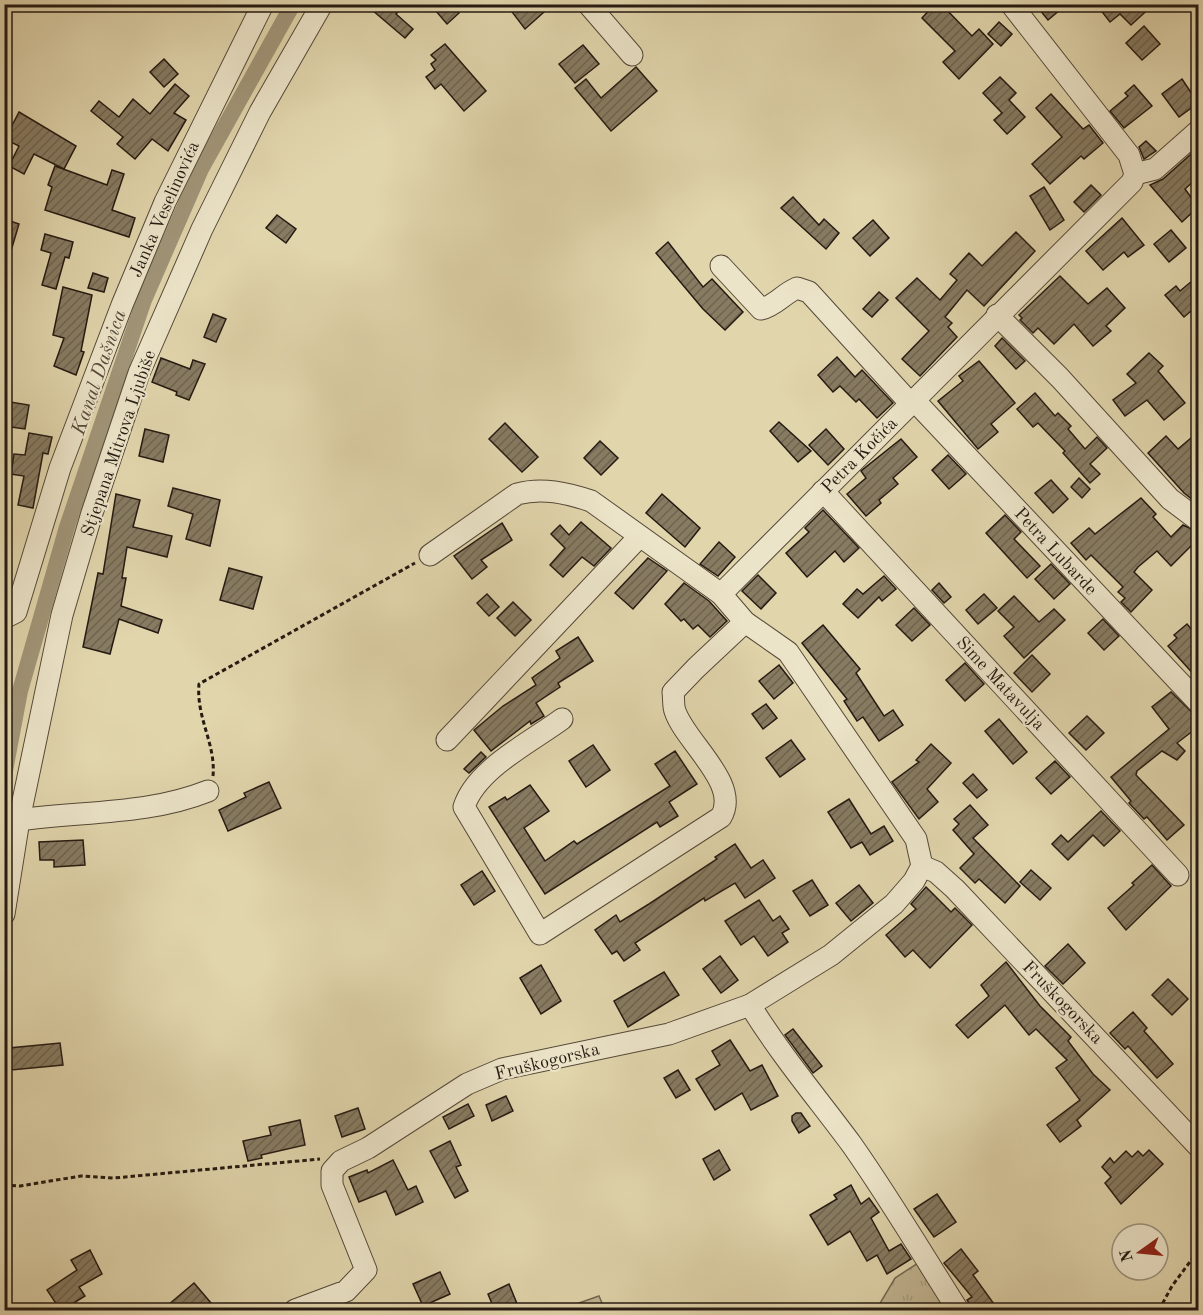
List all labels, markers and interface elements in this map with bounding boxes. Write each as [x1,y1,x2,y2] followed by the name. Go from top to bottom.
[127,139,203,280] street label: Janka Veselinovića
[69,307,131,439] water label: Kanal Dašnica
[79,348,159,539] street label: Stjepana Mitrova Ljubiše
[818,414,901,497] street label: Petra Kočića
[1010,505,1100,599] street label: Petra Lubarde
[952,633,1048,734] street label: Sime Matavulja
[1019,958,1106,1048] street label: Fruškogorska
[493,1040,602,1084] street label: Fruškogorska
[1110,1222,1170,1282] north arrow
[1118,1247,1137,1263] text: N

